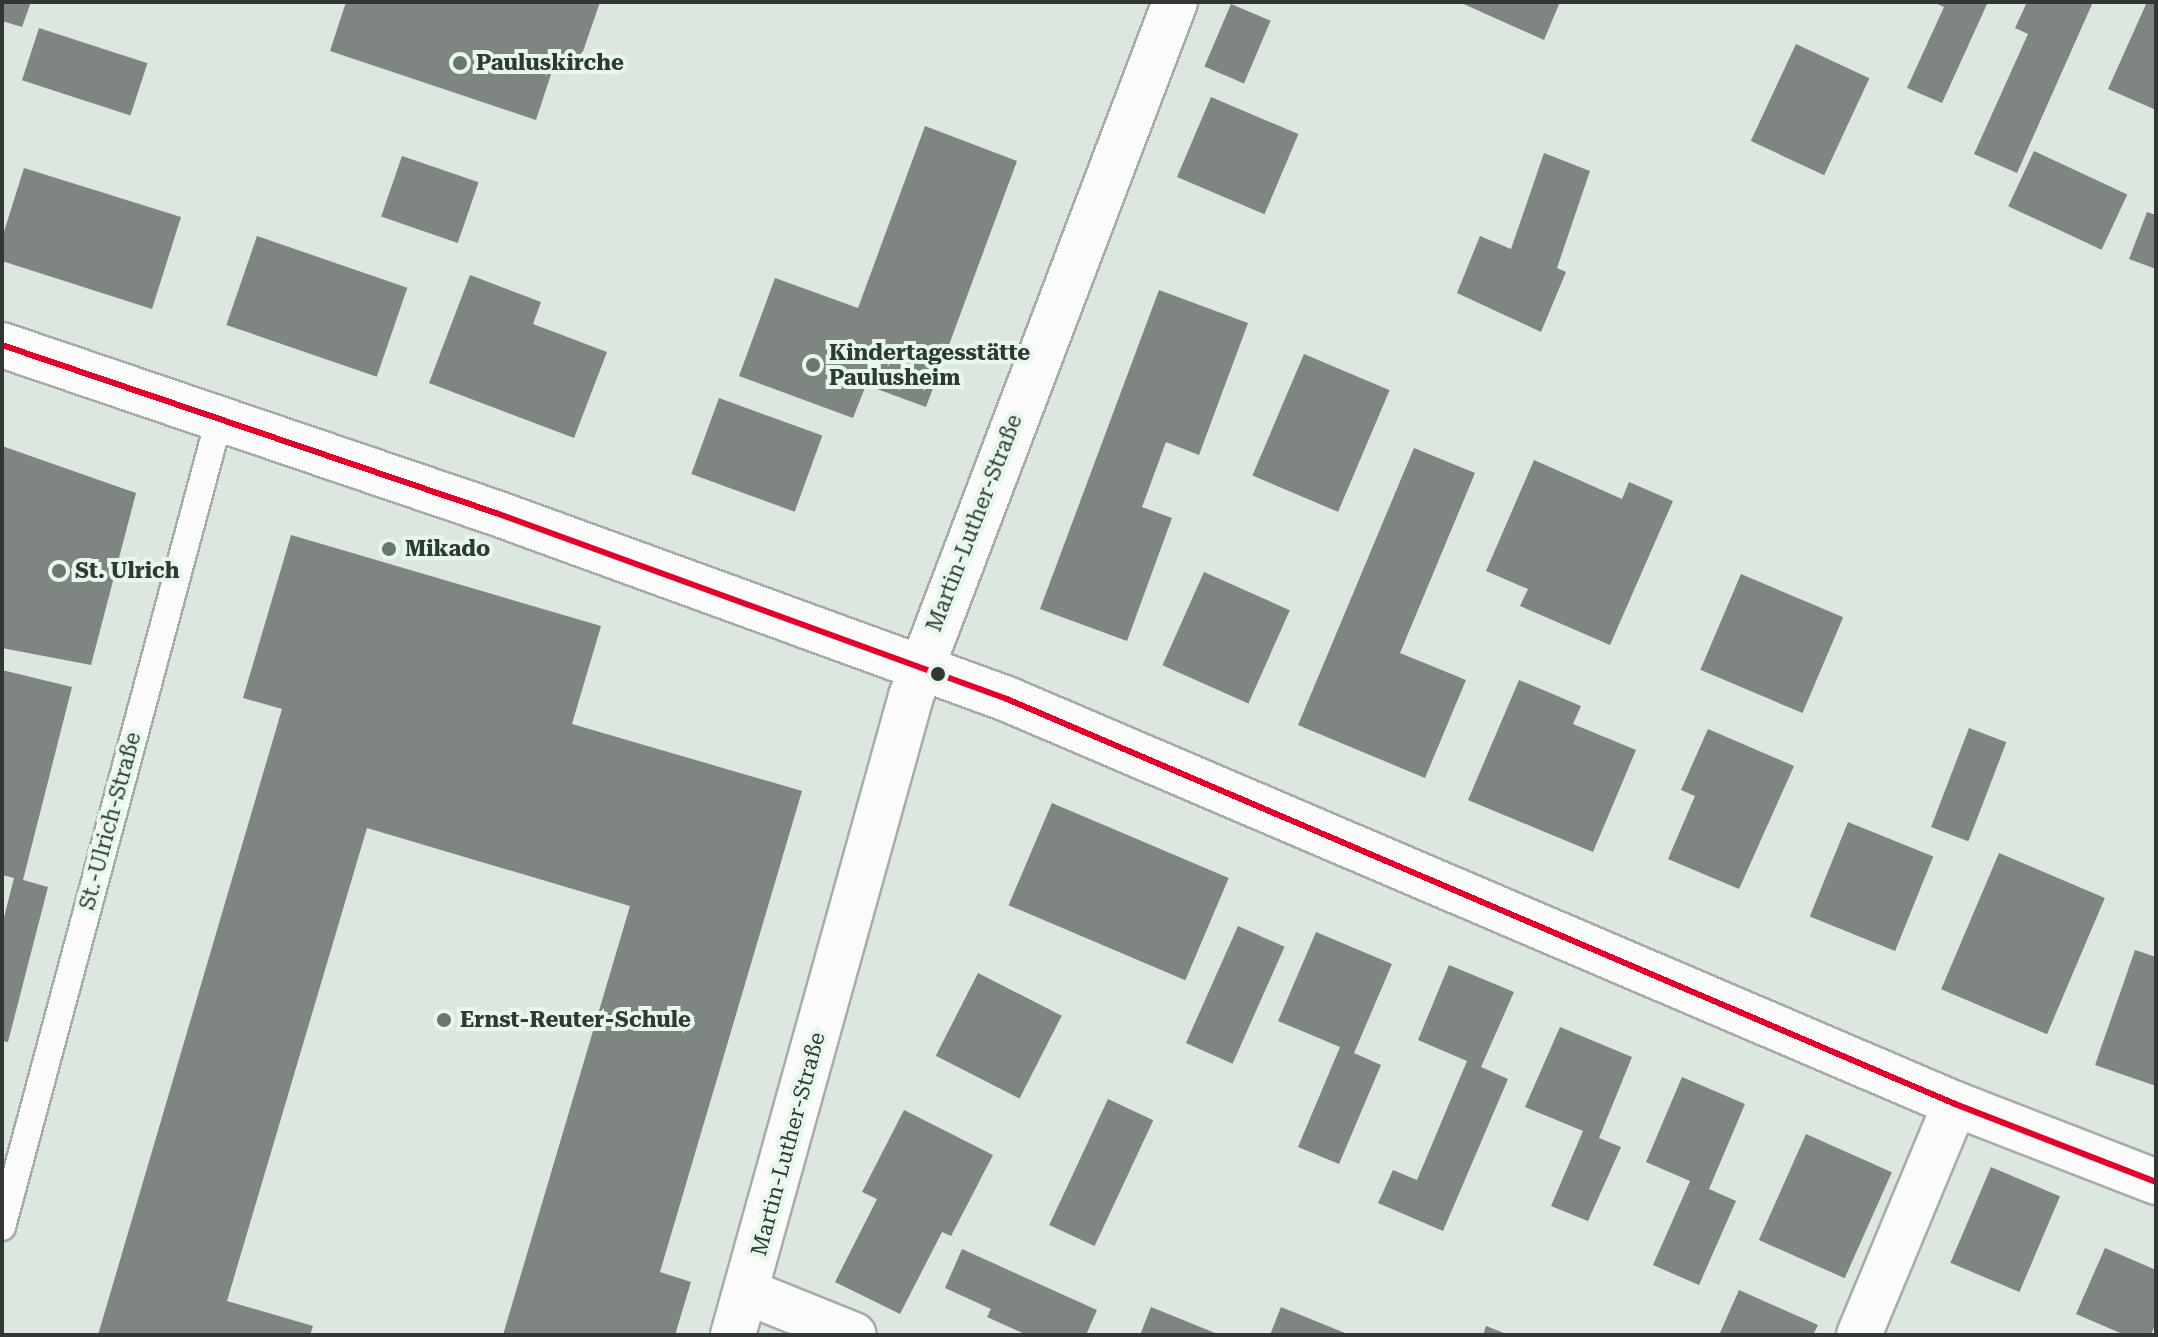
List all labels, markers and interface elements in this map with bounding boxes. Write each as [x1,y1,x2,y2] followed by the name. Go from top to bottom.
[476,50,624,76] place label: Pauluskirche
[451,54,469,72] marker: Pauluskirche
[829,339,1030,390] place label: Kindertagesstätte Paulusheim
[804,356,822,374] marker: Kindertagesstätte Paulusheim
[920,411,1028,635] street label: Martin-Luther-Straße
[405,536,490,562] place label: Mikado
[380,540,398,558] marker: Mikado
[75,558,179,584] place label: St. Ulrich
[50,562,68,580] marker: St. Ulrich
[930,666,946,682] unlabelled marker
[74,729,146,913] street label: St.-Ulrich-Straße
[460,1007,691,1033] place label: Ernst-Reuter-Schule
[435,1011,453,1029] marker: Ernst-Reuter-Schule
[745,1029,831,1259] street label: Martin-Luther-Straße

